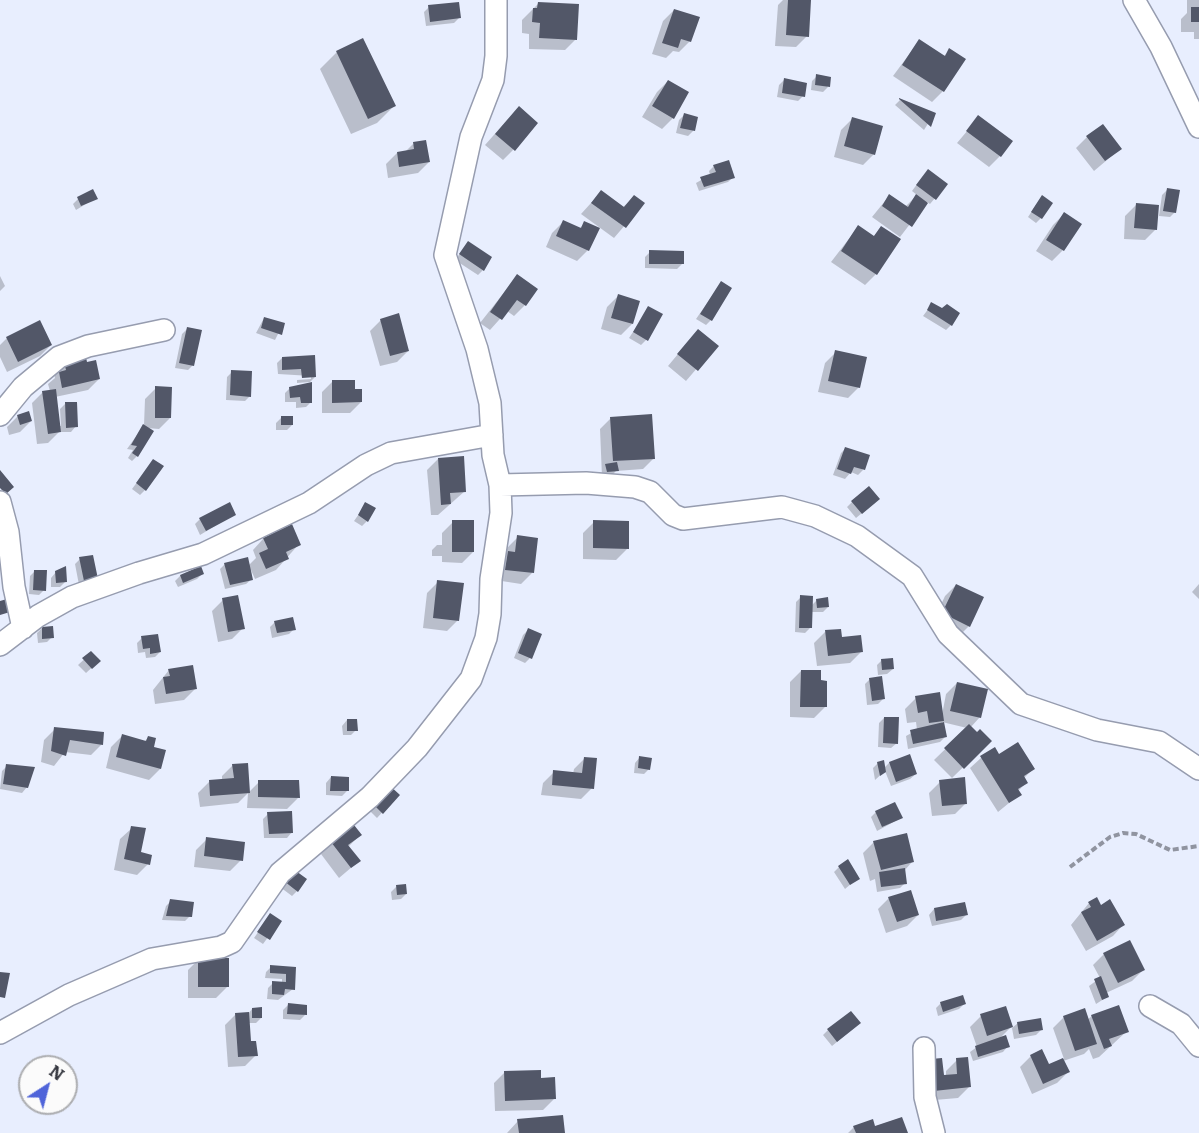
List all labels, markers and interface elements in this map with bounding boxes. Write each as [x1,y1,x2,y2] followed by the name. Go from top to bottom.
[18,1055,78,1115] north arrow
[45,1058,70,1086] text: N

